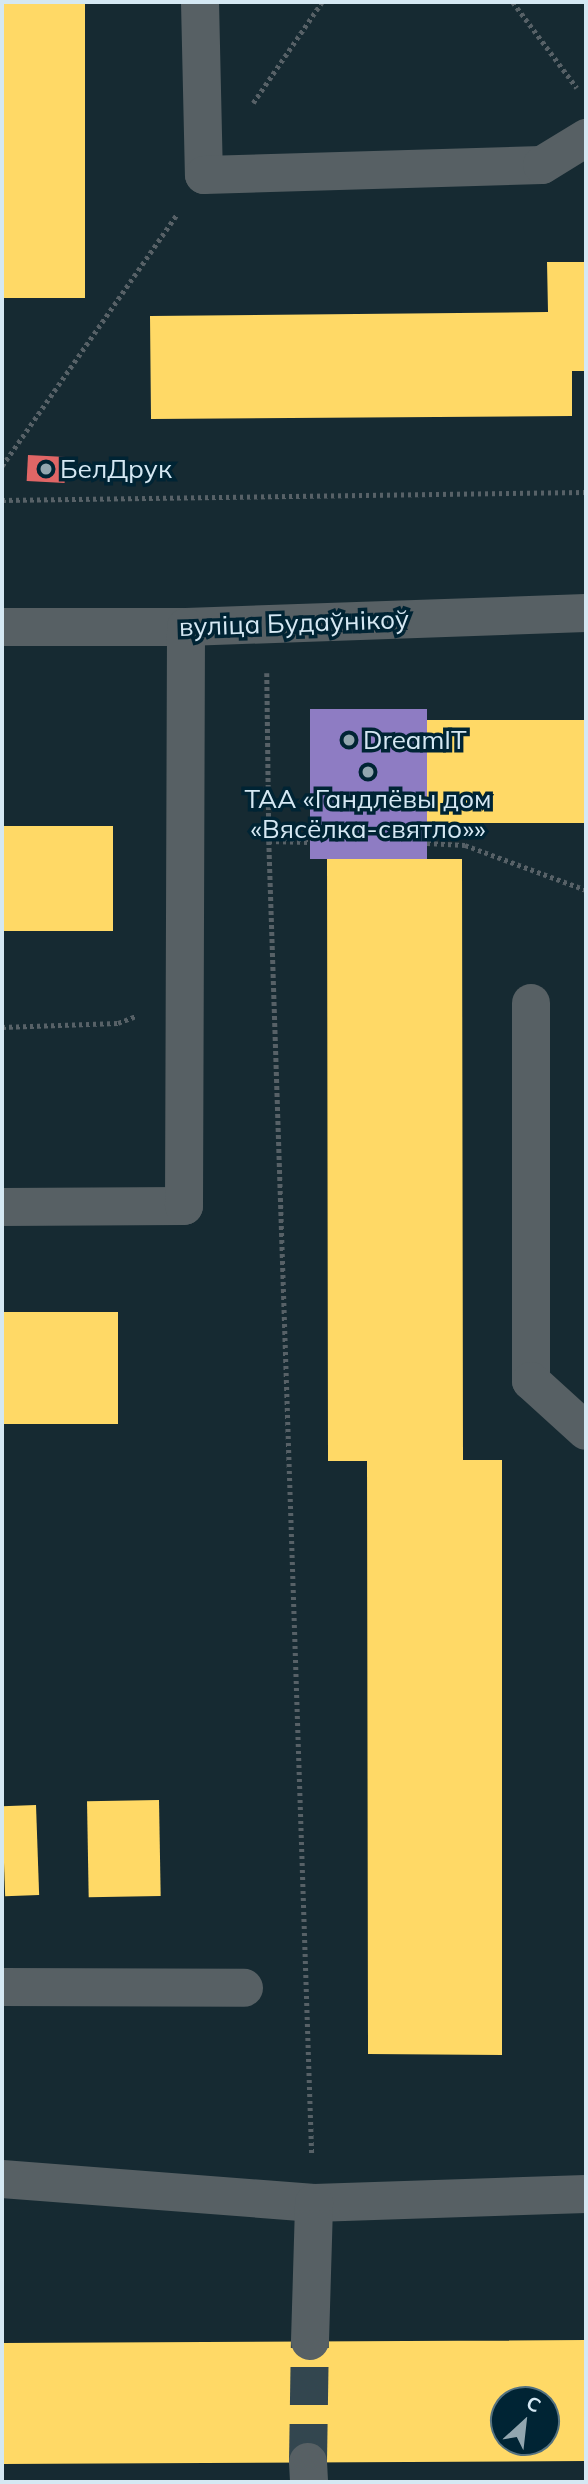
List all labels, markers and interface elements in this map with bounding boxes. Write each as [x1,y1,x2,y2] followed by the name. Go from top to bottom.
[60,453,172,485] place label: БелДрук
[38,461,54,477] marker: БелДрук
[178,603,410,643] street label: вуліца Будаўнікоў
[363,724,467,756] place label: DreamIT
[341,732,357,748] marker: DreamIT
[360,764,376,780] marker: ТАА «Гандлёвы дом «Вясёлка-святло»»
[245,783,491,844] place label: ТАА «Гандлёвы дом «Вясёлка-святло»»
[490,2386,560,2456] north arrow
[522,2390,545,2418] text: С

